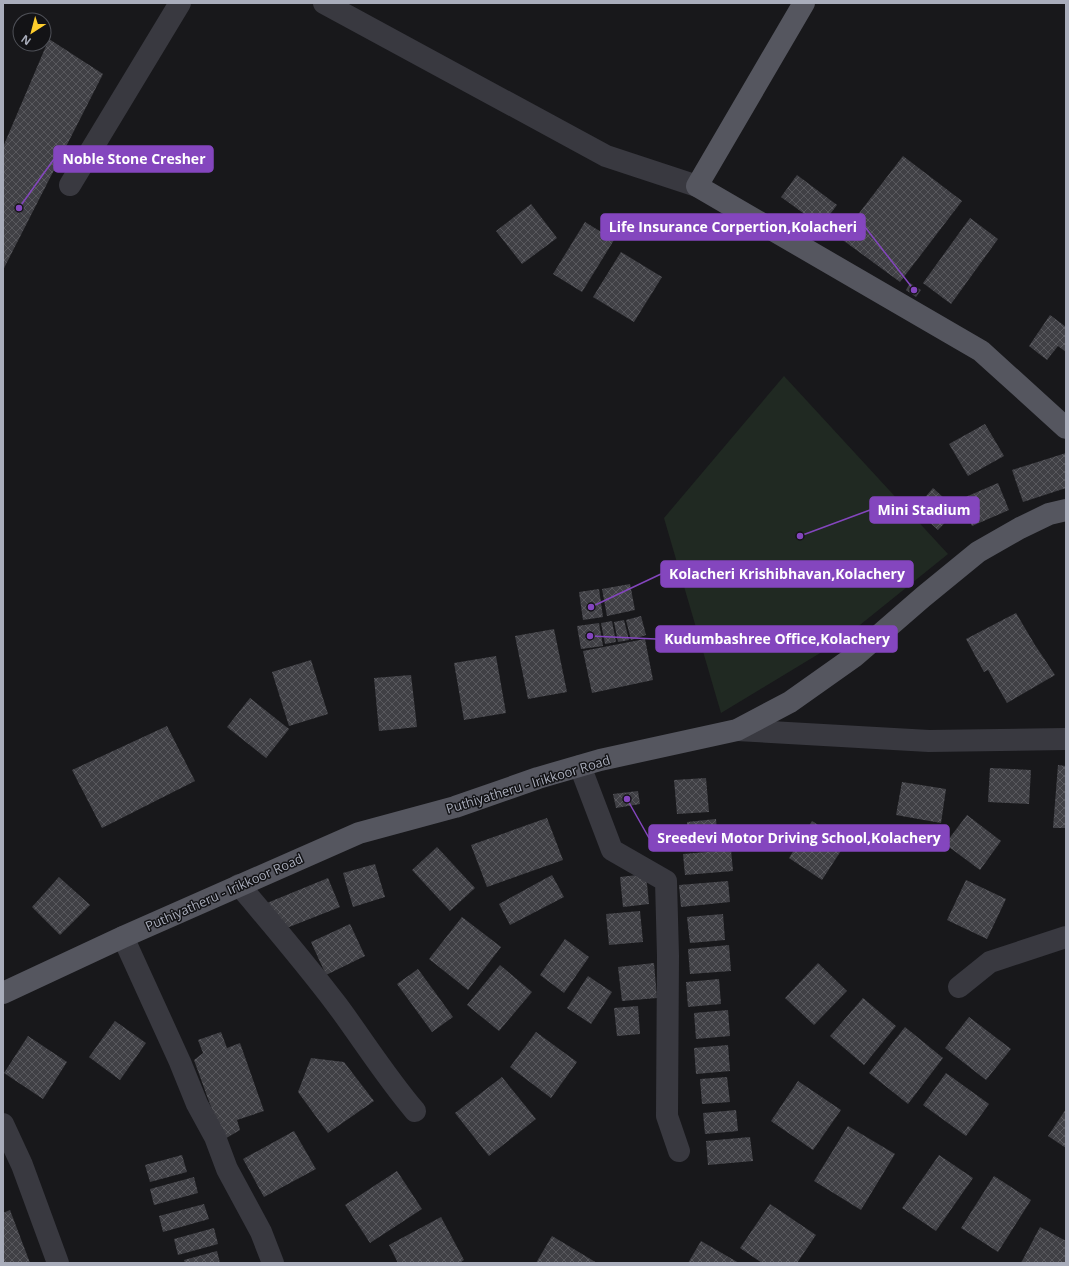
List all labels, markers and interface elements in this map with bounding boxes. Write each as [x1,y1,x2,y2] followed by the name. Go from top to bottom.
[12,12,52,52] north arrow
[18,32,34,49] text: N
[54,146,213,172] callout: Noble Stone Cresher
[63,149,206,168] text: Noble Stone Cresher
[601,214,865,240] callout: Life Insurance Corpertion,Kolacheri
[609,217,857,236] text: Life Insurance Corpertion,Kolacheri
[870,497,979,523] callout: Mini Stadium
[878,500,970,519] text: Mini Stadium
[661,561,913,587] callout: Kolacheri Krishibhavan,Kolachery
[669,564,905,583] text: Kolacheri Krishibhavan,Kolachery
[656,626,897,652] callout: Kudumbashree Office,Kolachery
[664,629,890,648] text: Kudumbashree Office,Kolachery
[444,750,612,818] street label: Puthiyatheru - Irikkoor Road
[649,825,949,851] callout: Sreedevi Motor Driving School,Kolachery
[657,828,941,847] text: Sreedevi Motor Driving School,Kolachery
[142,849,306,935] street label: Puthiyatheru - Irikkoor Road

